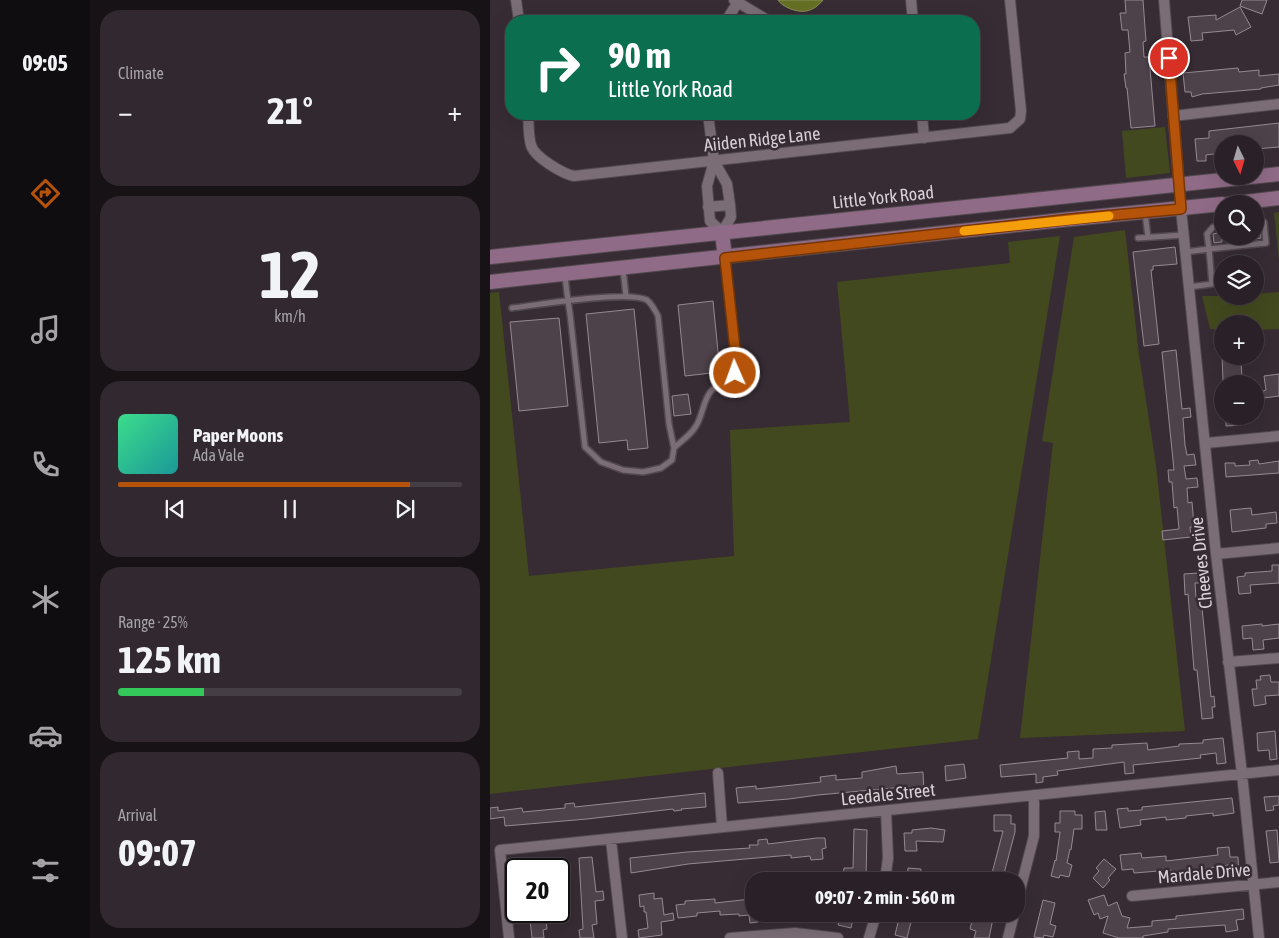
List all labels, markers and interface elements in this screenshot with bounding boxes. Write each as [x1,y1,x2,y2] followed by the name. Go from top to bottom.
[525,35,590,100] icon: right
[608,35,671,75] text: 90 m
[1148,37,1190,79] pin
[1155,44,1183,72] icon: arrive
[22,50,68,76] text: 09:05
[118,64,164,82] text: Climate
[608,76,733,102] text: Little York Road
[267,89,313,132] text: 21°
[118,95,133,127] text: −
[447,95,462,127] text: +
[703,122,821,156] street label: Aiiden Ridge Lane
[1214,135,1264,185] north arrow
[1214,135,1264,425] map controls
[28,176,63,211] icon: directions
[831,181,935,213] street label: Little York Road
[1214,195,1264,245] button: search
[259,237,321,312] text: 12
[1214,255,1264,305] button: layers
[274,307,306,325] text: km/h
[28,312,63,347] icon: music
[1214,315,1264,365] button: +
[708,346,760,398] position arrow
[1214,375,1264,425] button: −
[193,424,283,446] text: Paper Moons
[193,446,244,464] text: Ada Vale
[28,447,63,482] icon: phone
[161,495,189,523] icon: previous
[276,495,304,523] icon: pause
[391,495,419,523] icon: next
[1186,516,1216,610] street label: Cheeves Drive
[28,582,63,617] icon: climate
[118,613,188,631] text: Range · 25%
[118,638,221,681] text: 125 km
[28,718,63,753] icon: car
[840,779,936,809] street label: Leedale Street
[118,806,157,824] text: Arrival
[118,831,197,874] text: 09:07
[28,853,63,888] icon: filters
[505,858,570,923] speed limit sign: 20
[1157,858,1251,888] street label: Mardale Drive
[815,886,955,908] text: 09:07 · 2 min · 560 m

